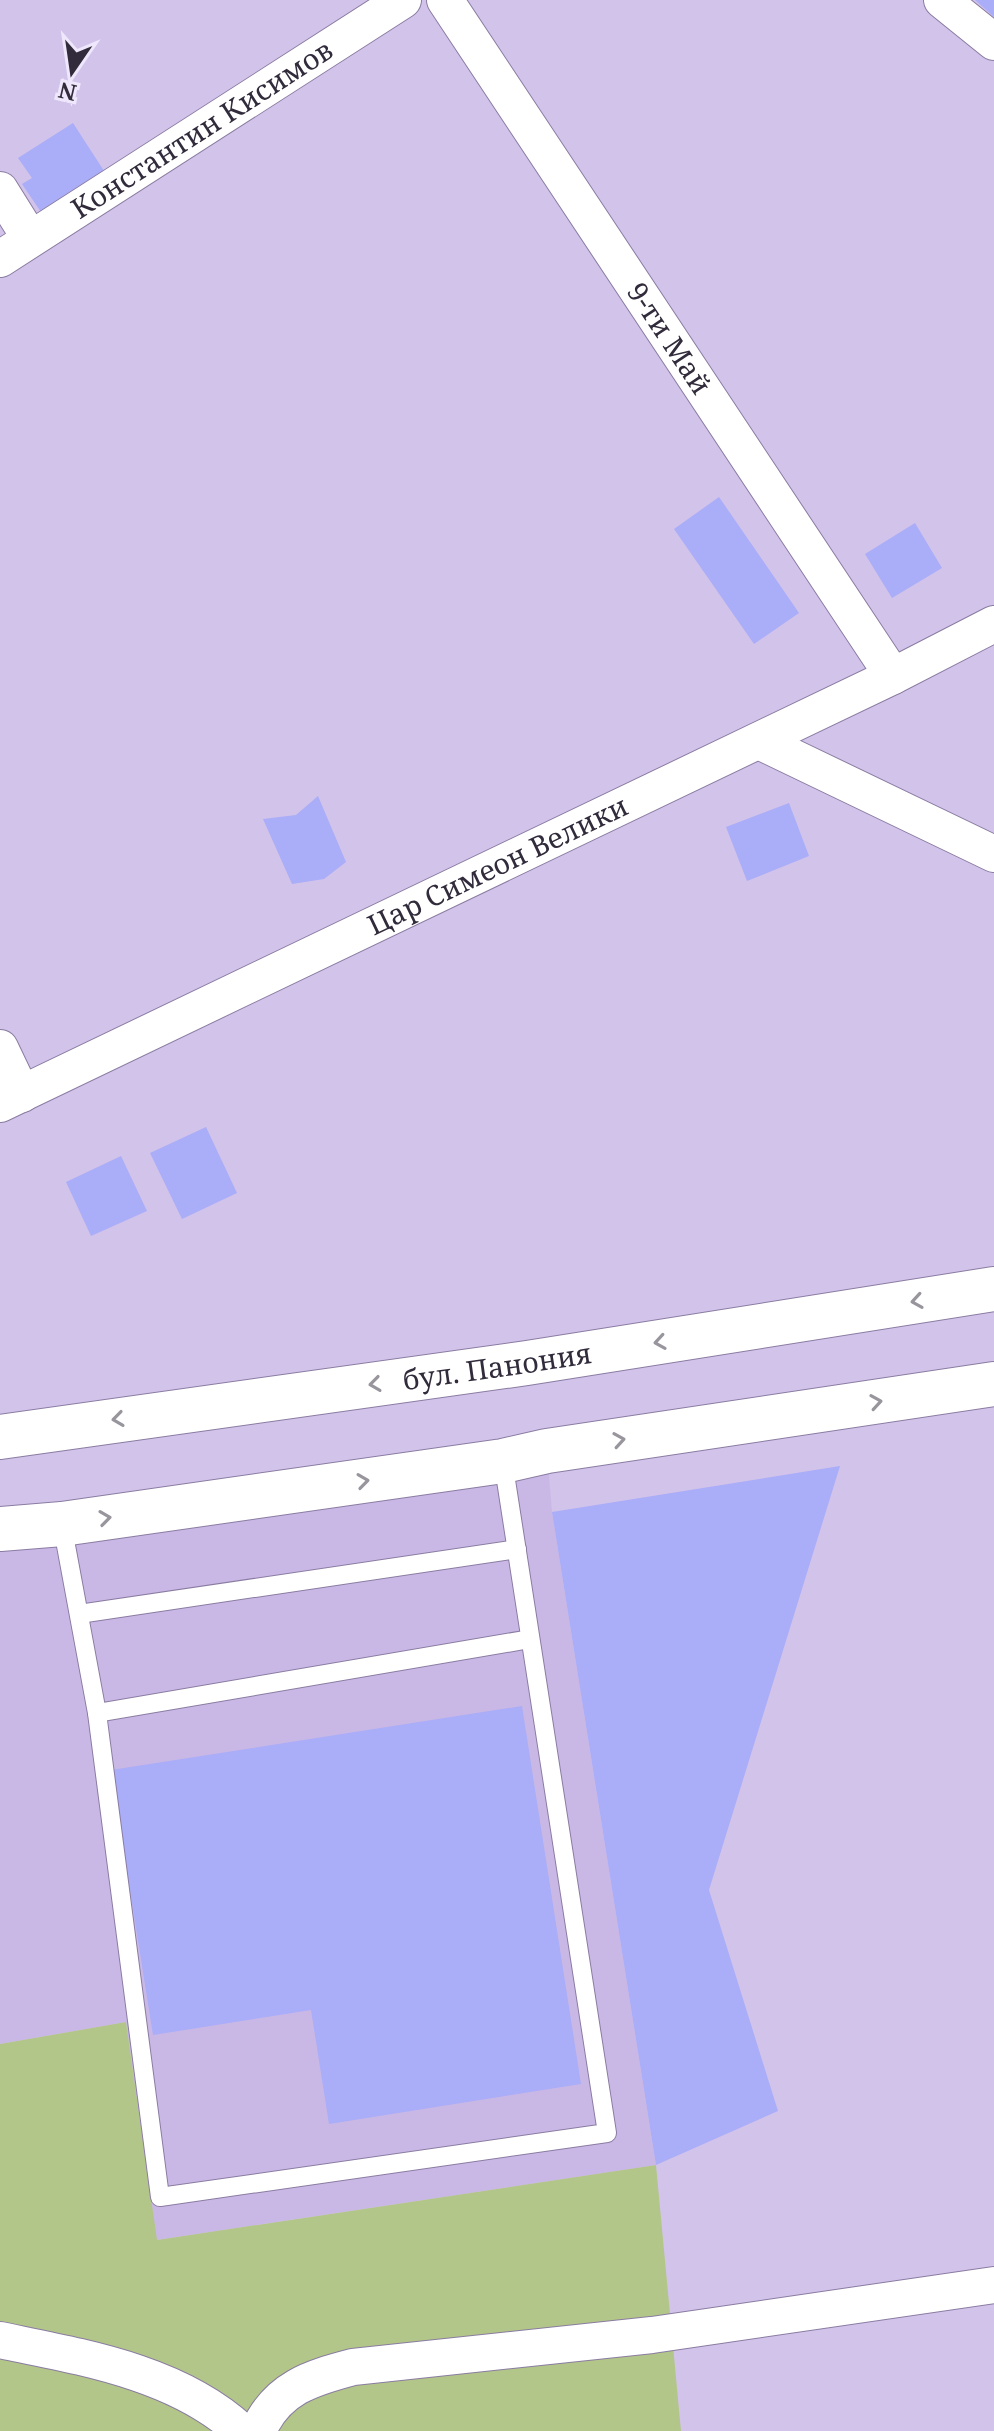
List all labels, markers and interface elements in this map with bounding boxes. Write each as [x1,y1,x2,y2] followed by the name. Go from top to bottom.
[63,30,339,227] street label: Константин Кисимов
[32,32,112,112] north arrow
[55,76,79,109] text: N
[619,274,721,401] street label: 9-ти Май
[361,786,634,943] street label: Цар Симеон Велики
[910,1292,924,1309] one-way arrow
[653,1332,667,1349] one-way arrow
[400,1333,594,1398] street label: бул. Панония
[368,1375,382,1392] one-way arrow
[870,1394,883,1411] one-way arrow
[111,1411,124,1428] one-way arrow
[613,1433,626,1450] one-way arrow
[356,1473,370,1490] one-way arrow
[98,1510,112,1527] one-way arrow

